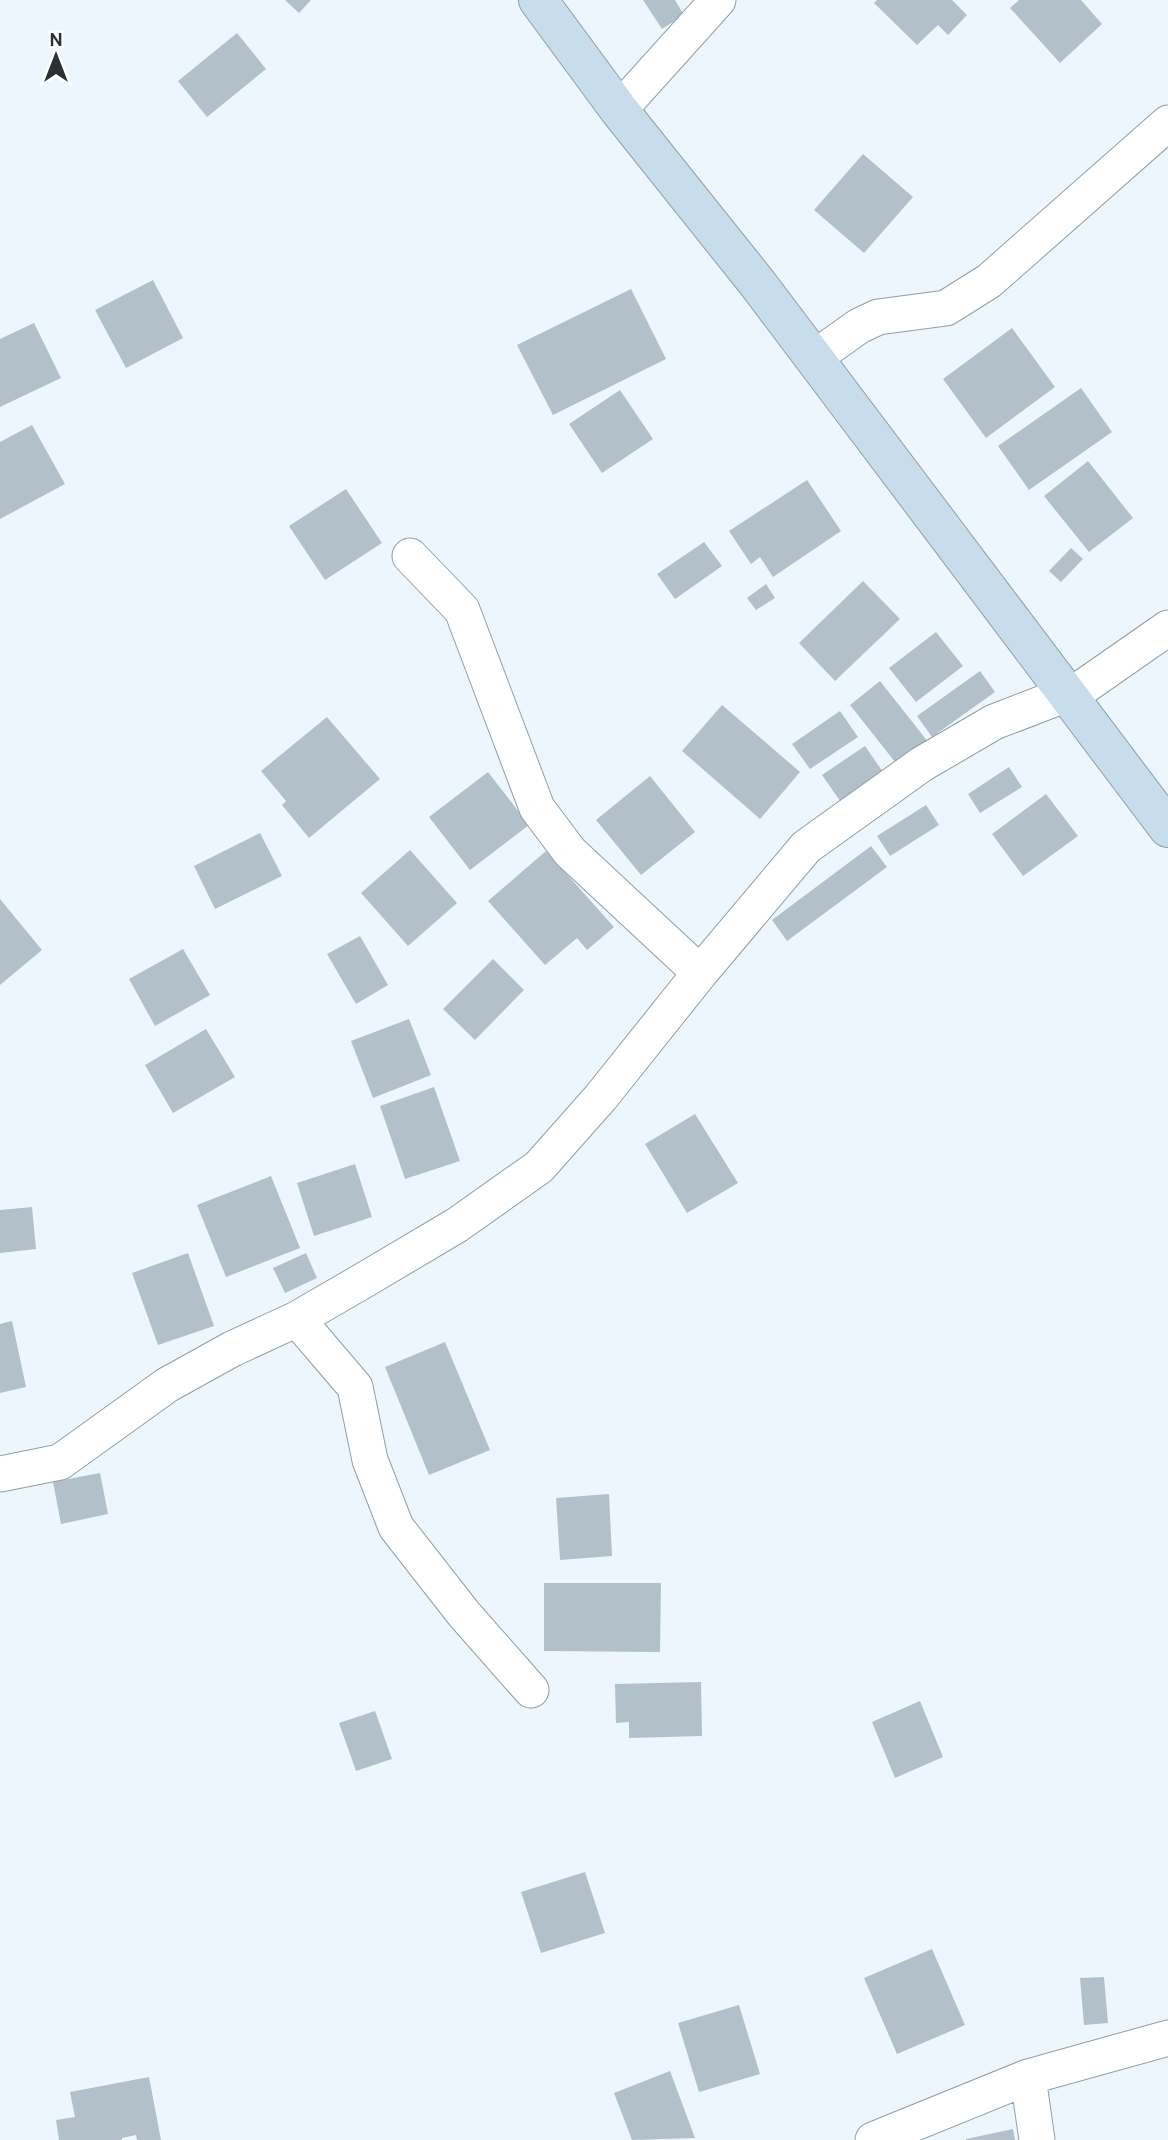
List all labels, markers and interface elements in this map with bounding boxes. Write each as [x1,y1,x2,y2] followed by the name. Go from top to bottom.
[21,21,91,91] north arrow
[49,29,63,53] text: N

